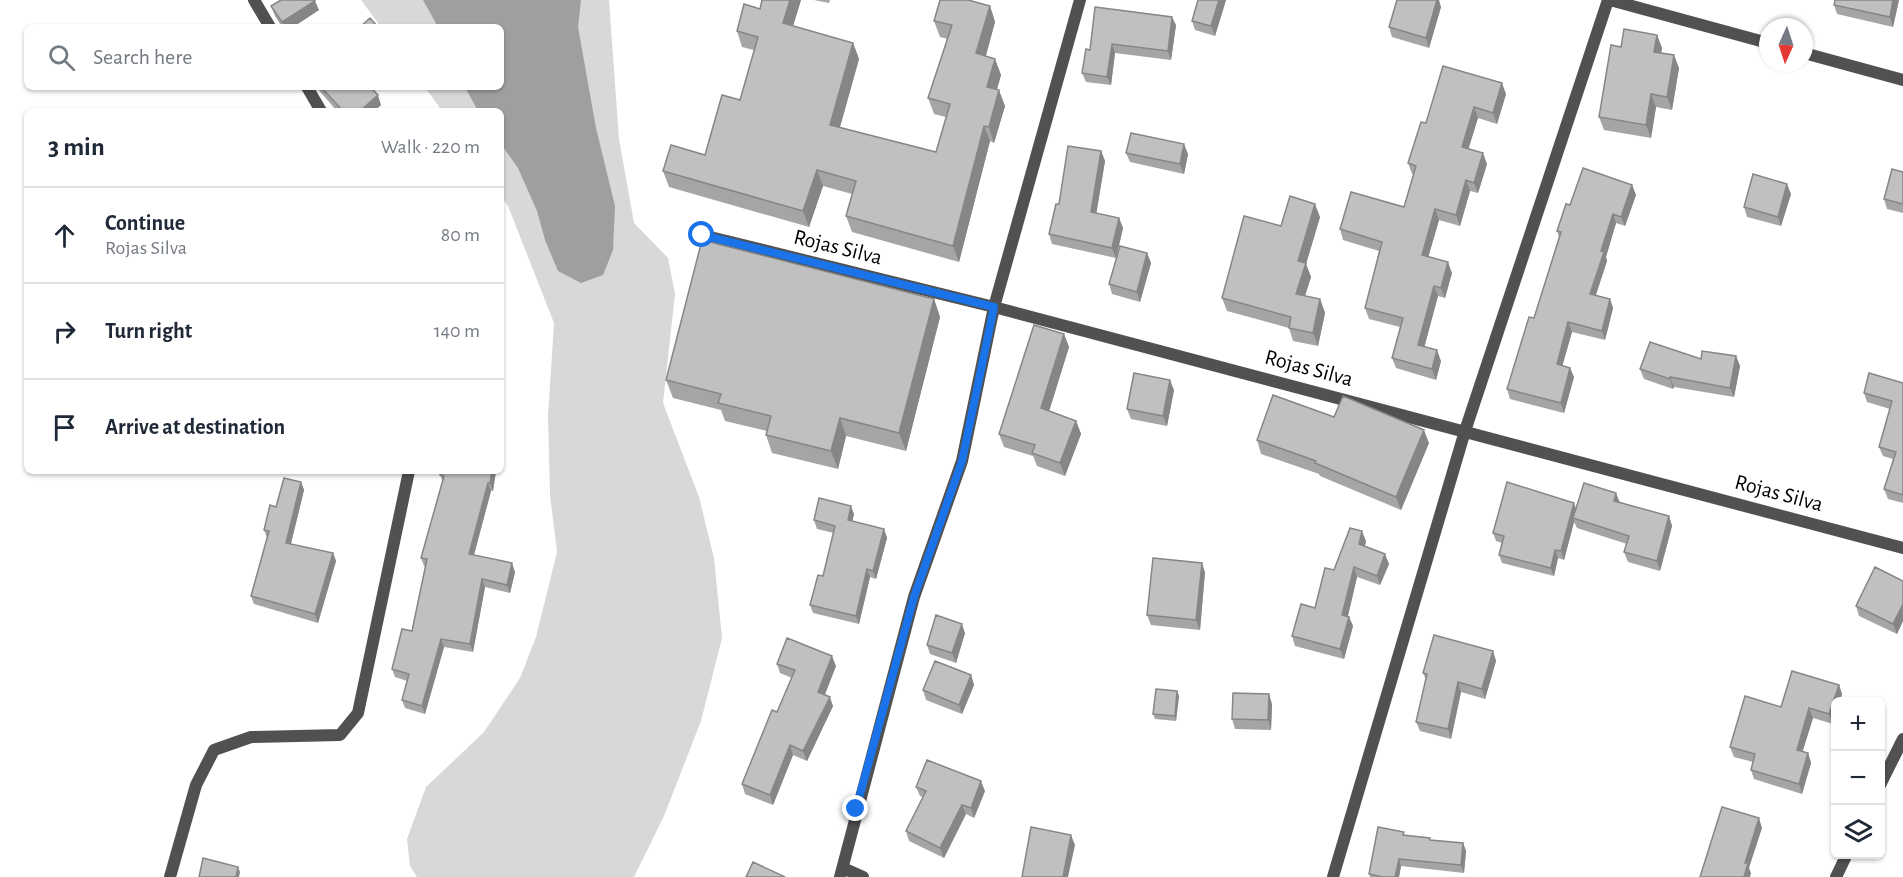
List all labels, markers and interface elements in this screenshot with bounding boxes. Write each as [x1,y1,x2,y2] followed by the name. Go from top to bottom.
[1759,18,1813,72] north arrow
[24,24,504,90] search box
[45,41,78,74] icon: search
[93,46,192,68] text: Search here
[48,134,105,160] text: 3 min
[381,137,480,157] text: Walk · 220 m
[105,212,185,234] text: Continue
[48,219,81,252] icon: ahead
[688,221,714,247] route start
[441,225,480,245] text: 80 m
[792,225,884,269] street label: Rojas Silva
[105,238,187,258] text: Rojas Silva
[48,315,81,348] icon: right
[105,320,192,342] text: Turn right
[434,321,480,341] text: 140 m
[1263,346,1355,390] street label: Rojas Silva
[48,411,81,444] icon: arrive
[105,416,285,438] text: Arrive at destination
[1733,471,1825,515] street label: Rojas Silva
[1831,697,1885,859] map controls
[1831,697,1885,751] button: +
[1831,751,1885,805] button: −
[842,795,868,821] route end
[1831,805,1885,859] button: layers

